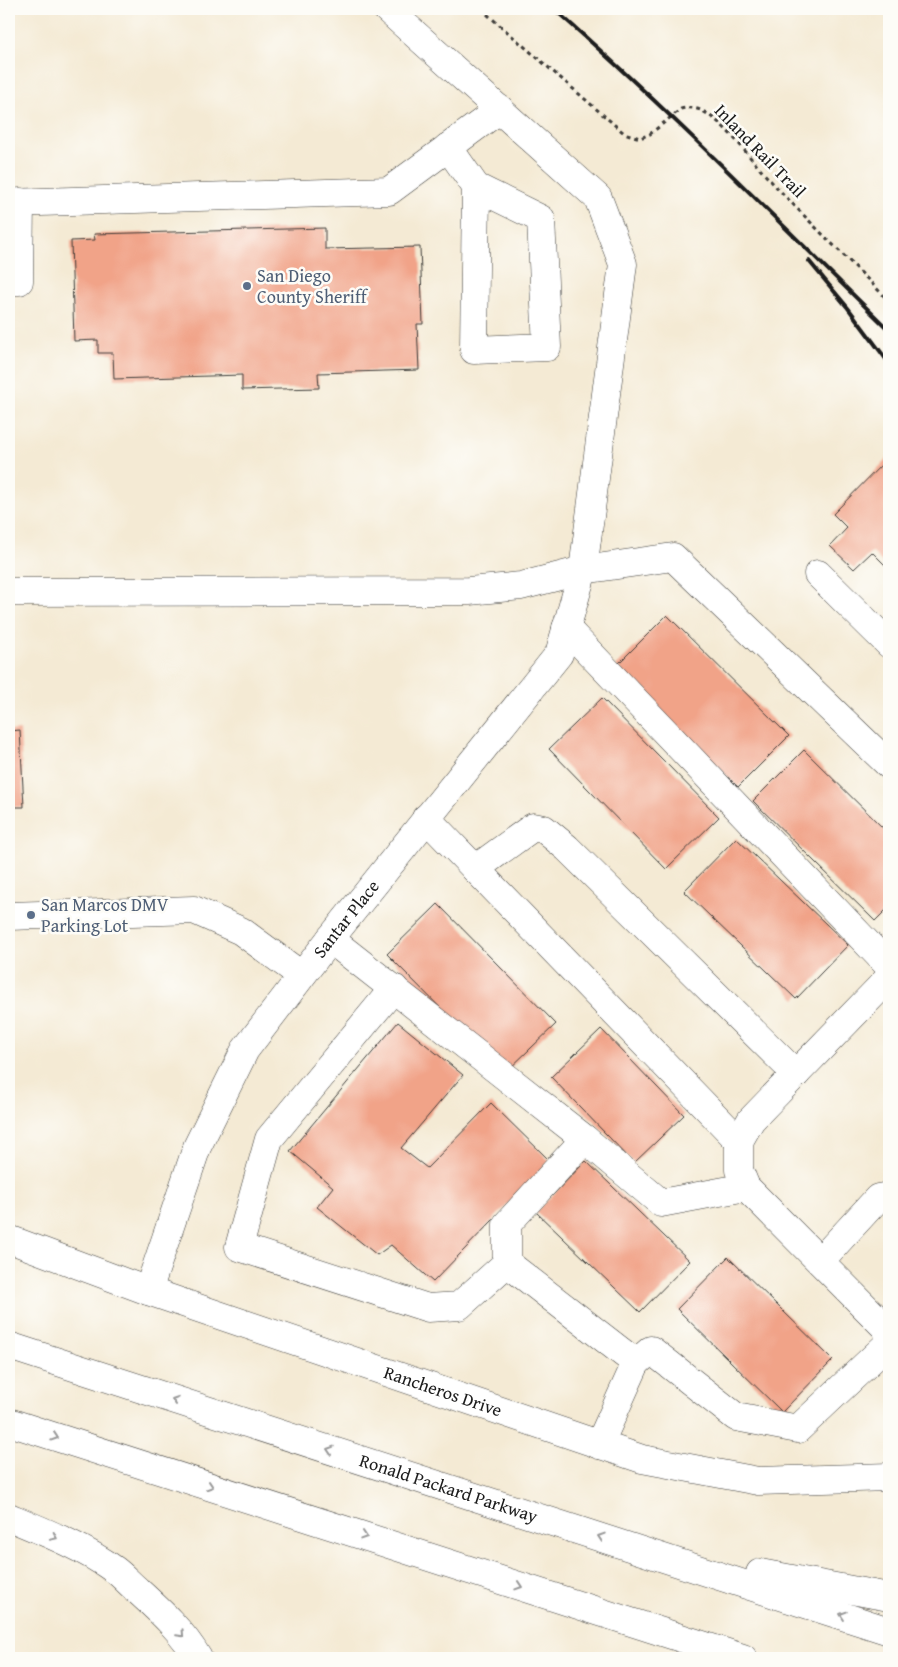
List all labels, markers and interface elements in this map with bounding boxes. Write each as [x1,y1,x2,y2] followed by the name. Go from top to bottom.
[708,97,812,204] street label: Inland Rail Trail
[257,262,369,310] place label: San Diego County Sheriff
[241,280,253,292] marker: San Diego County Sheriff
[306,874,386,963] street label: Santar Place
[41,891,169,939] place label: San Marcos DMV Parking Lot
[25,909,37,921] marker: San Marcos DMV Parking Lot
[381,1358,506,1423] street label: Rancheros Drive
[172,1396,180,1406] one-way arrow
[50,1431,59,1441] one-way arrow
[326,1446,335,1456] one-way arrow
[356,1446,541,1529] street label: Ronald Packard Parkway
[205,1481,213,1491] one-way arrow
[48,1530,57,1540] one-way arrow
[360,1531,368,1541] one-way arrow
[597,1533,606,1543] one-way arrow
[514,1580,523,1590] one-way arrow
[839,1611,848,1621] one-way arrow
[175,1629,184,1638] one-way arrow

